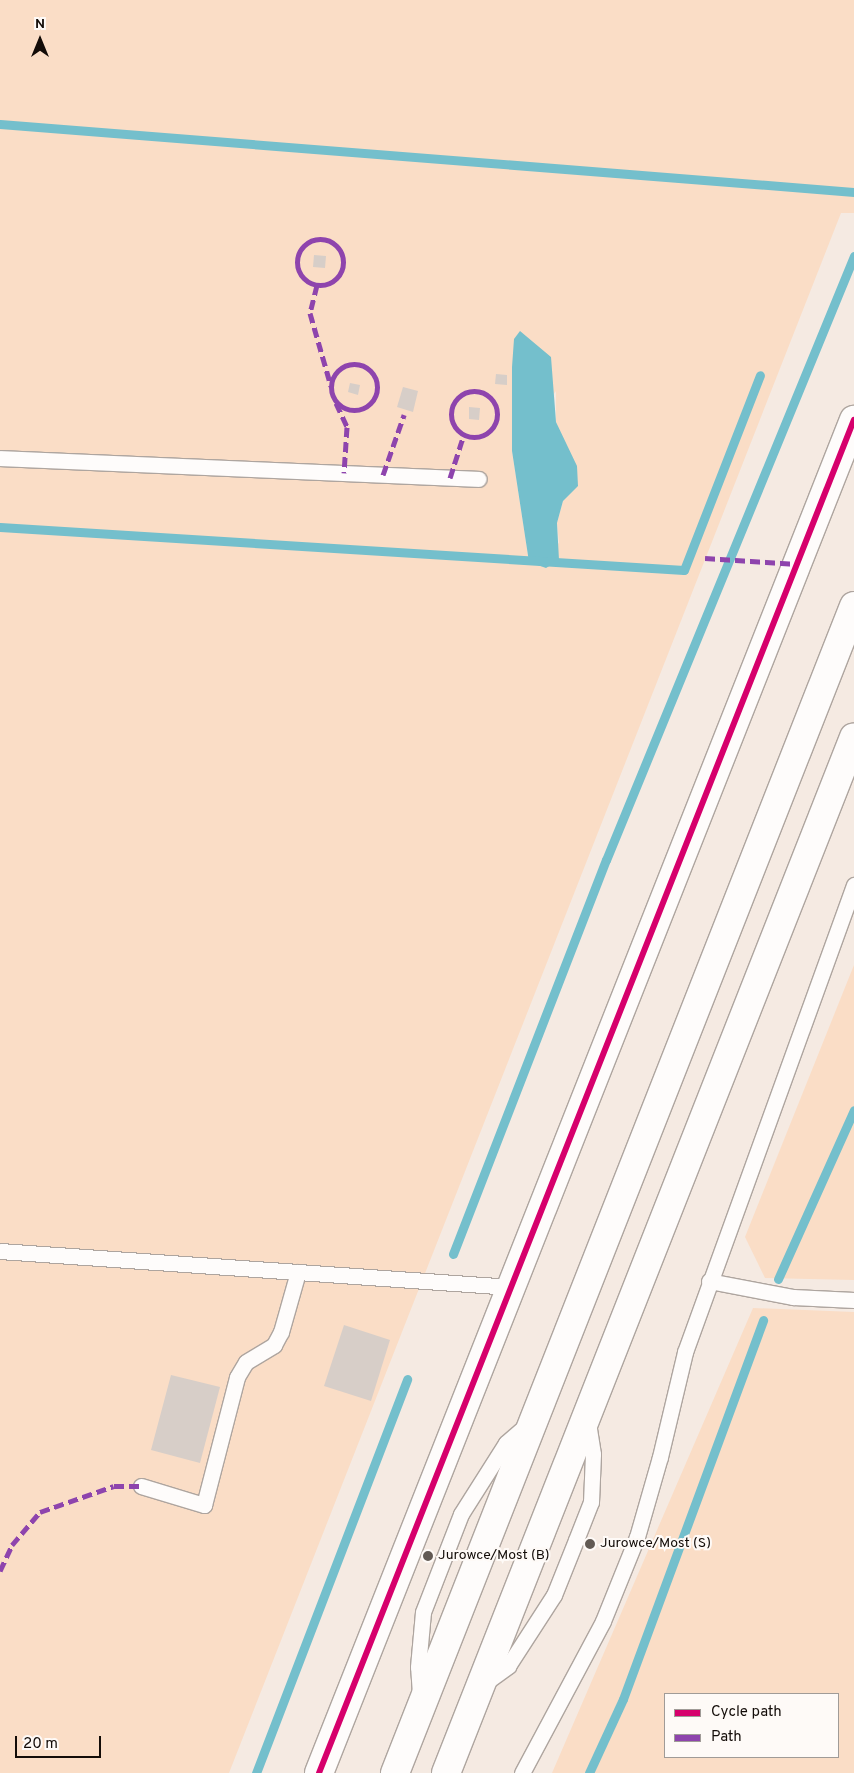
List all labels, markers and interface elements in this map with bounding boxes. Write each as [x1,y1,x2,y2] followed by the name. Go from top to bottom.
[15,15,65,65] north arrow
[35,16,45,33] text: N
[600,1536,711,1552] place label: Jurowce/Most (S)
[584,1538,596,1550] marker: Jurowce/Most (S)
[438,1548,550,1564] place label: Jurowce/Most (B)
[422,1550,434,1562] marker: Jurowce/Most (B)
[664,1693,839,1758] legend
[711,1703,782,1722] text: Cycle path
[18,1726,104,1758] scale bar
[711,1728,742,1747] text: Path
[23,1735,58,1754] text: 20 m

